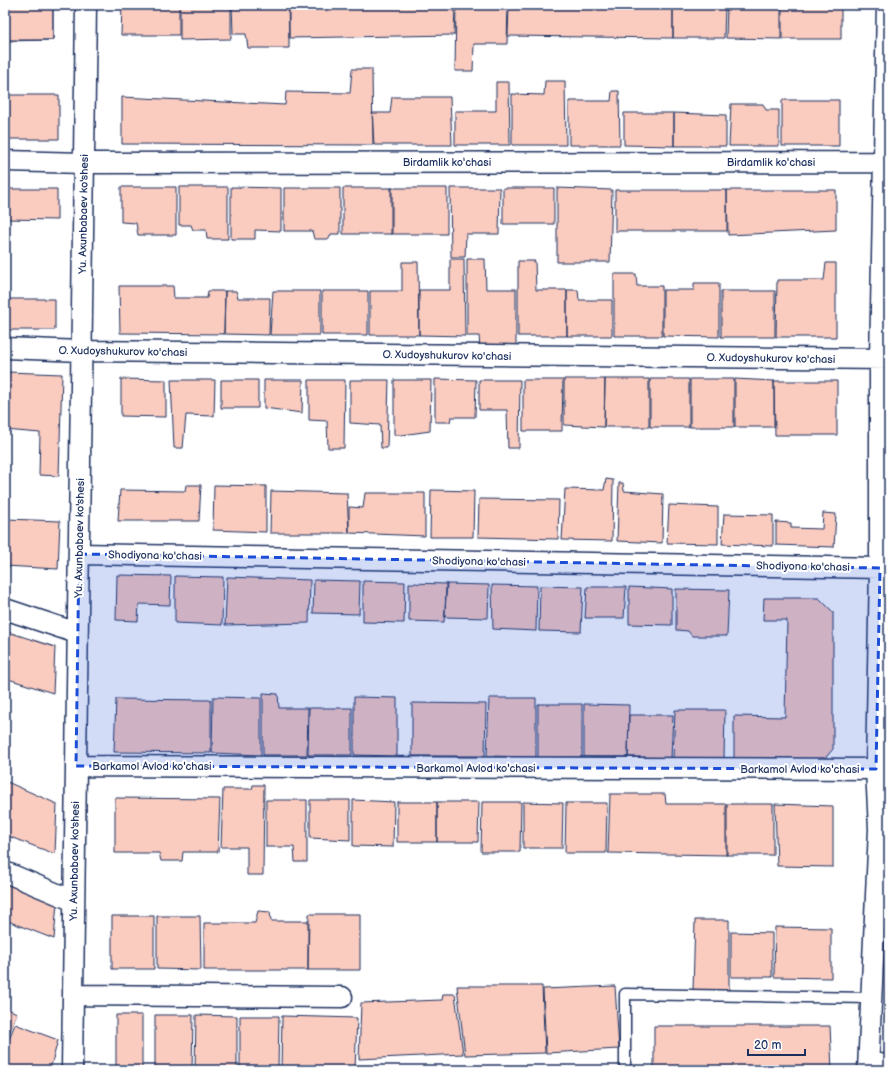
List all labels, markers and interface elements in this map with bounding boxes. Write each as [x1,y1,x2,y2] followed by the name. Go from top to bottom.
[76,154,91,275] street label: Yu. Axunbabaev ko'shesi
[403,156,491,169] street label: Birdamlik ko'chasi
[727,156,815,169] street label: Birdamlik ko'chasi
[58,344,188,359] street label: O. Xudoyshukurov ko'chasi
[382,348,512,363] street label: O. Xudoyshukurov ko'chasi
[706,351,836,366] street label: O. Xudoyshukurov ko'chasi
[72,478,87,599] street label: Yu. Axunbabaev ko'shesi
[108,548,202,563] street label: Shodiyona ko'chasi
[432,554,526,569] street label: Shodiyona ko'chasi
[756,559,850,574] street label: Shodiyona ko'chasi
[92,760,212,773] street label: Barkamol Avlod ko'chasi
[416,762,536,775] street label: Barkamol Avlod ko'chasi
[740,763,860,776] street label: Barkamol Avlod ko'chasi
[67,801,82,922] street label: Yu. Axunbabaev ko'shesi
[748,1031,805,1057] scale bar
[754,1038,781,1053] text: 20 m

